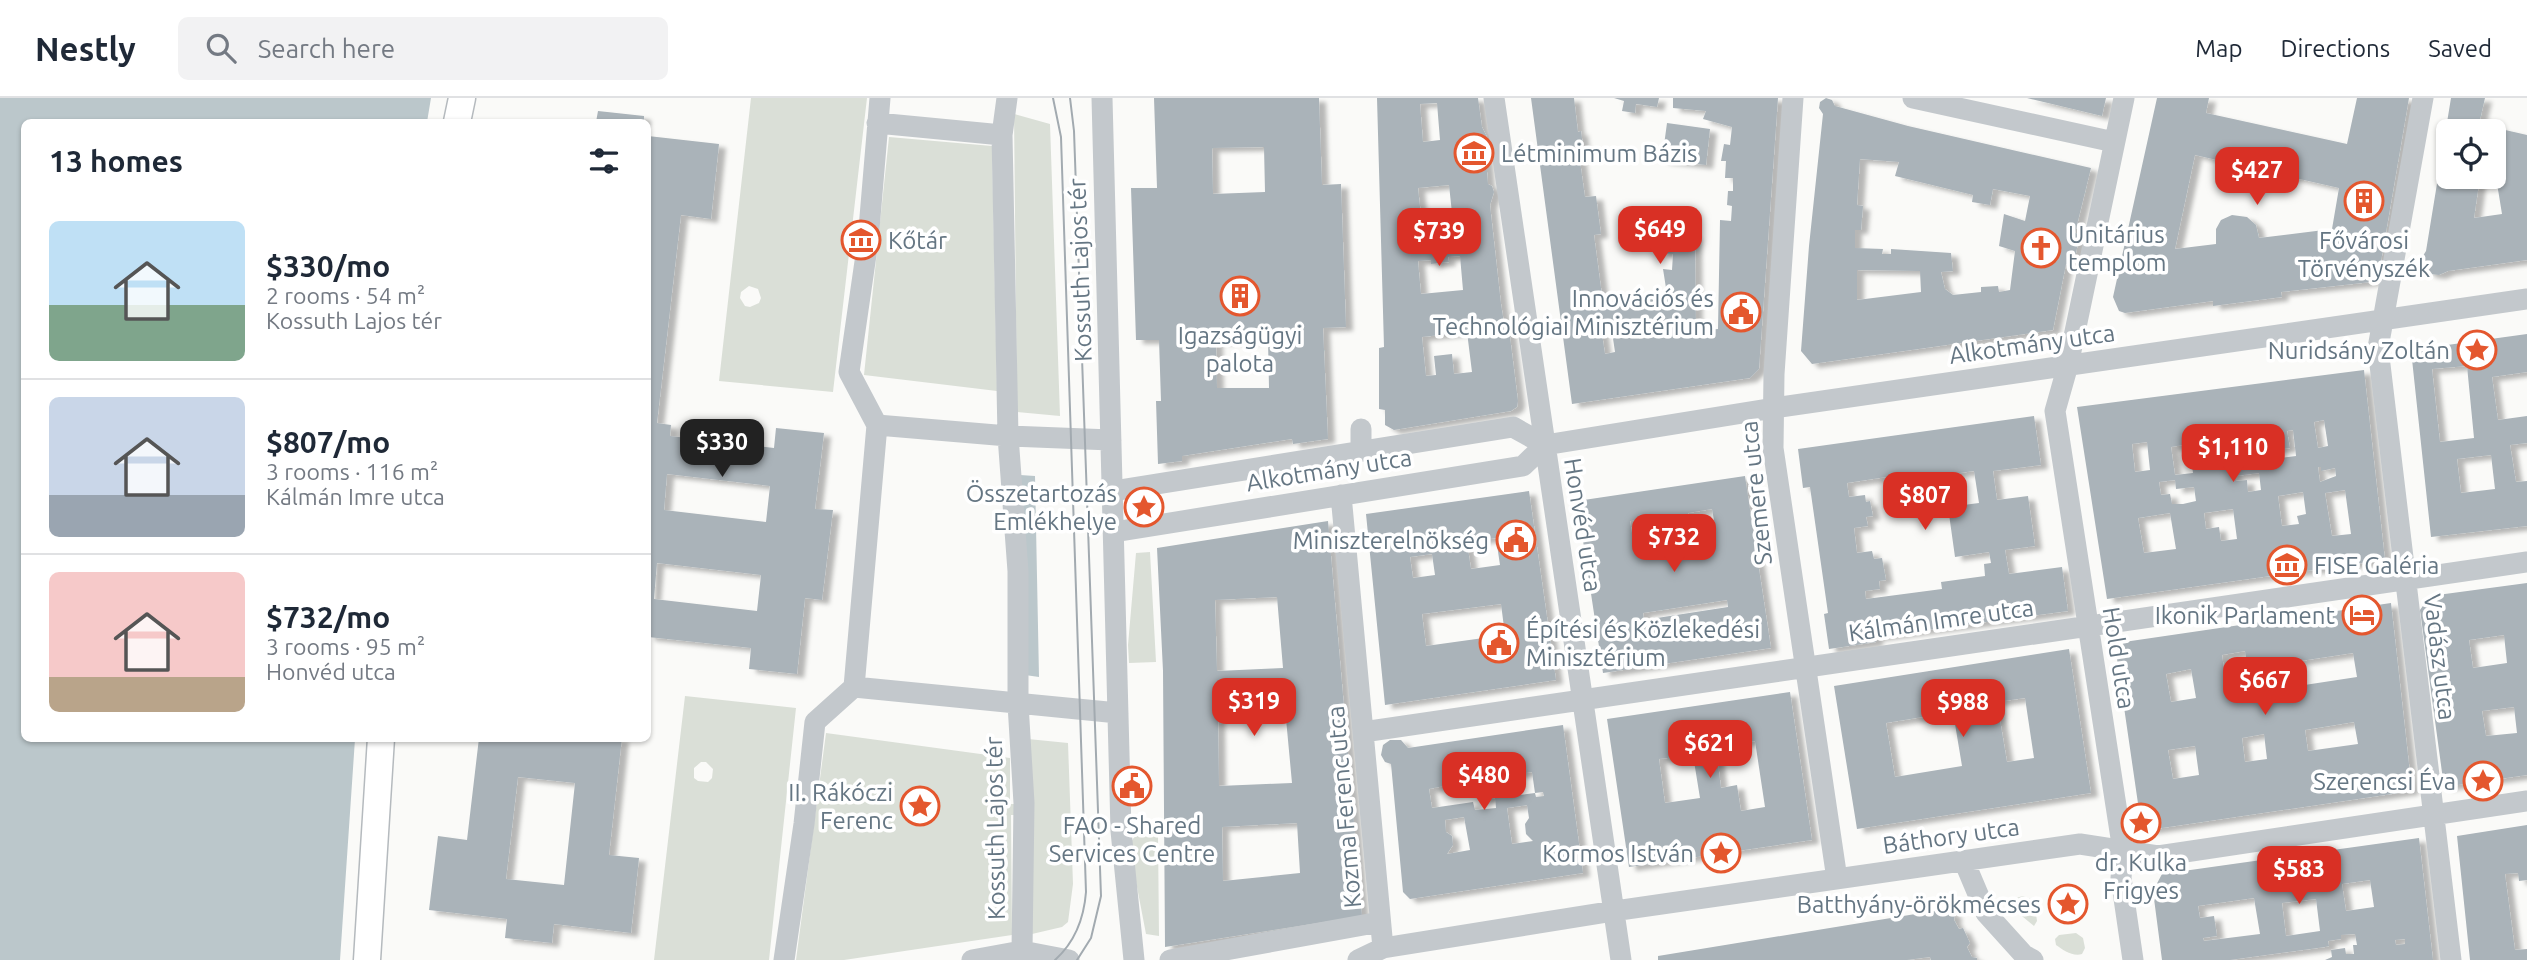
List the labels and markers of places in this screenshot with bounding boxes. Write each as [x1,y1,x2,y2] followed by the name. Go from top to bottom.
[1453,132,1495,174] museum icon: Létminimum Bázis
[1501,140,1697,167] place label: Létminimum Bázis
[2216,148,2298,207] pin: $427
[2343,180,2385,222] building icon: Fővárosi Törvényszék
[1619,206,1701,266] pin: $649
[1398,208,1480,268] pin: $739
[840,219,882,261] museum icon: Kőtár
[2068,221,2166,276] place label: Unitárius templom
[888,227,947,254] place label: Kőtár
[2020,227,2062,269] church icon: Unitárius templom
[2298,227,2430,282] place label: Fővárosi Törvényszék
[1219,275,1261,317] building icon: Igazságügyi palota
[1433,285,1714,340] place label: Innovációs és Technológiai Minisztérium
[1720,291,1762,333] public building icon: Innovációs és Technológiai Minisztérium
[1178,322,1302,377] place label: Igazságügyi palota
[2456,329,2498,371] place icon: Nuridsány Zoltán
[2268,337,2450,364] place label: Nuridsány Zoltán
[681,420,763,479] pin: $330
[2176,424,2290,484] pin: $1,110
[1884,472,1966,532] pin: $807
[966,480,1117,535] place label: Összetartozás Emlékhelye
[1123,486,1165,528] place icon: Összetartozás Emlékhelye
[1633,514,1715,574] pin: $732
[1495,519,1537,561] public building icon: Miniszterelnökség
[1293,527,1489,554] place label: Miniszterelnökség
[2266,544,2308,586] museum icon: FISE Galéria
[2314,552,2439,579] place label: FISE Galéria
[2341,594,2383,636] hotel icon: Ikonik Parlament
[2155,602,2336,629] place label: Ikonik Parlament
[1526,615,1760,671] place label: Építési és Közlekedési Minisztérium
[1478,622,1520,664] public building icon: Építési és Közlekedési Minisztérium
[2224,658,2306,717] pin: $667
[1213,678,1295,738] pin: $319
[1922,680,2004,739] pin: $988
[1669,720,1751,780] pin: $621
[1443,752,1525,812] pin: $480
[2462,760,2504,802] place icon: Szerencsi Éva
[1111,765,1153,807] public building icon: FAO - Shared Services Centre
[2313,767,2456,795] place label: Szerencsi Éva
[788,779,893,834] place label: II. Rákóczi Ferenc
[899,785,941,827] place icon: II. Rákóczi Ferenc
[2120,802,2162,844] place icon: dr. Kulka Frigyes
[1049,812,1215,867] place label: FAO - Shared Services Centre
[1700,832,1742,874] place icon: Kormos István
[1542,840,1694,867] place label: Kormos István
[2258,846,2340,906] pin: $583
[2095,849,2187,904] place label: dr. Kulka Frigyes
[2047,883,2089,925] place icon: Batthyány-örökmécses
[1797,891,2041,918] place label: Batthyány-örökmécses

